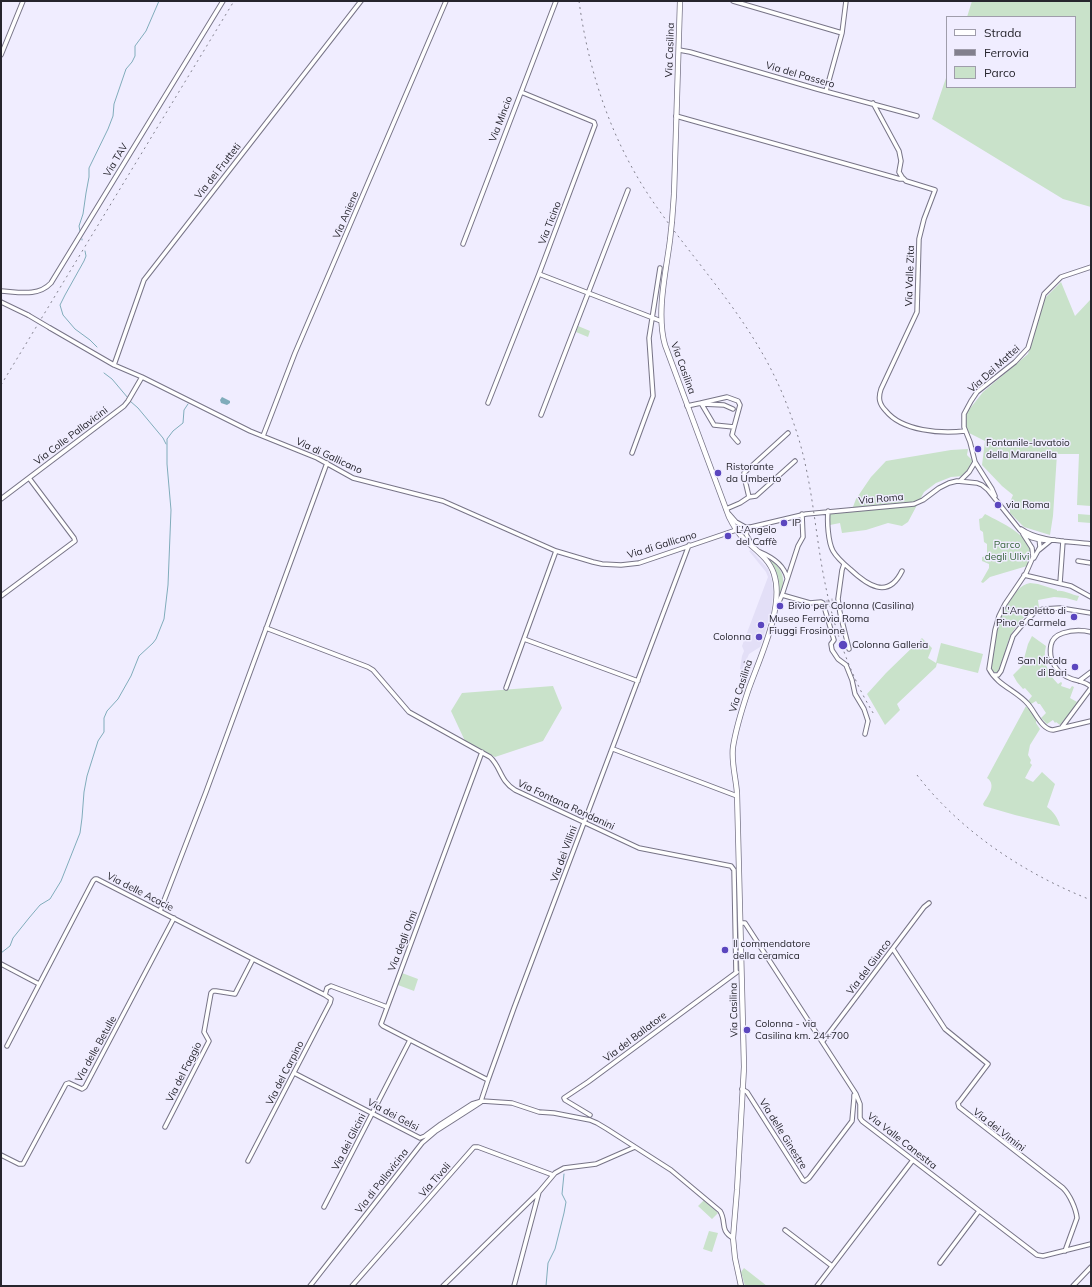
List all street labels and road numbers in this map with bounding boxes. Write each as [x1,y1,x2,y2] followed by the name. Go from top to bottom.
[663,23,677,77] street label: Via Casilina
[764,59,836,91] street label: Via del Passero
[487,95,515,143] street label: Via Mincio
[101,141,131,179] street label: Via TAV
[193,141,243,201] street label: Via dei Frutteti
[331,190,361,240] street label: Via Aniene
[536,200,564,246] street label: Via Ticino
[903,245,917,307] street label: Via Valle Zita
[668,340,698,396] street label: Via Casilina
[966,343,1022,395] street label: Via Dei Mattei
[32,404,110,468] street label: Via Colle Pallavicini
[294,435,364,477] street label: Via di Gallicano
[858,491,904,507] street label: Via Roma
[626,529,698,561] street label: Via di Gallicano
[727,658,755,714] street label: Via Casilina
[516,777,616,833] street label: Via Fontana Rondanini
[548,824,580,884] street label: Via dei Villini
[105,870,175,914] street label: Via delle Acacie
[386,909,420,973] street label: Via degli Olmi
[844,937,894,997] street label: Via del Giunco
[728,983,740,1037] street label: Via Casilina
[601,1009,669,1065] street label: Via del Ballatore
[73,1014,119,1084] street label: Via delle Betulle
[264,1039,306,1107] street label: Via del Carpino
[164,1040,204,1104] street label: Via del Faggio
[365,1096,421,1134] street label: Via dei Gelsi
[757,1097,809,1171] street label: Via delle Ginestre
[970,1106,1028,1154] street label: Via dei Vimini
[865,1110,939,1172] street label: Via Valle Canestra
[330,1112,368,1172] street label: Via dei Glicini
[353,1146,411,1216] street label: Via di Pallavicina
[417,1160,453,1200] street label: Via Tivoli

